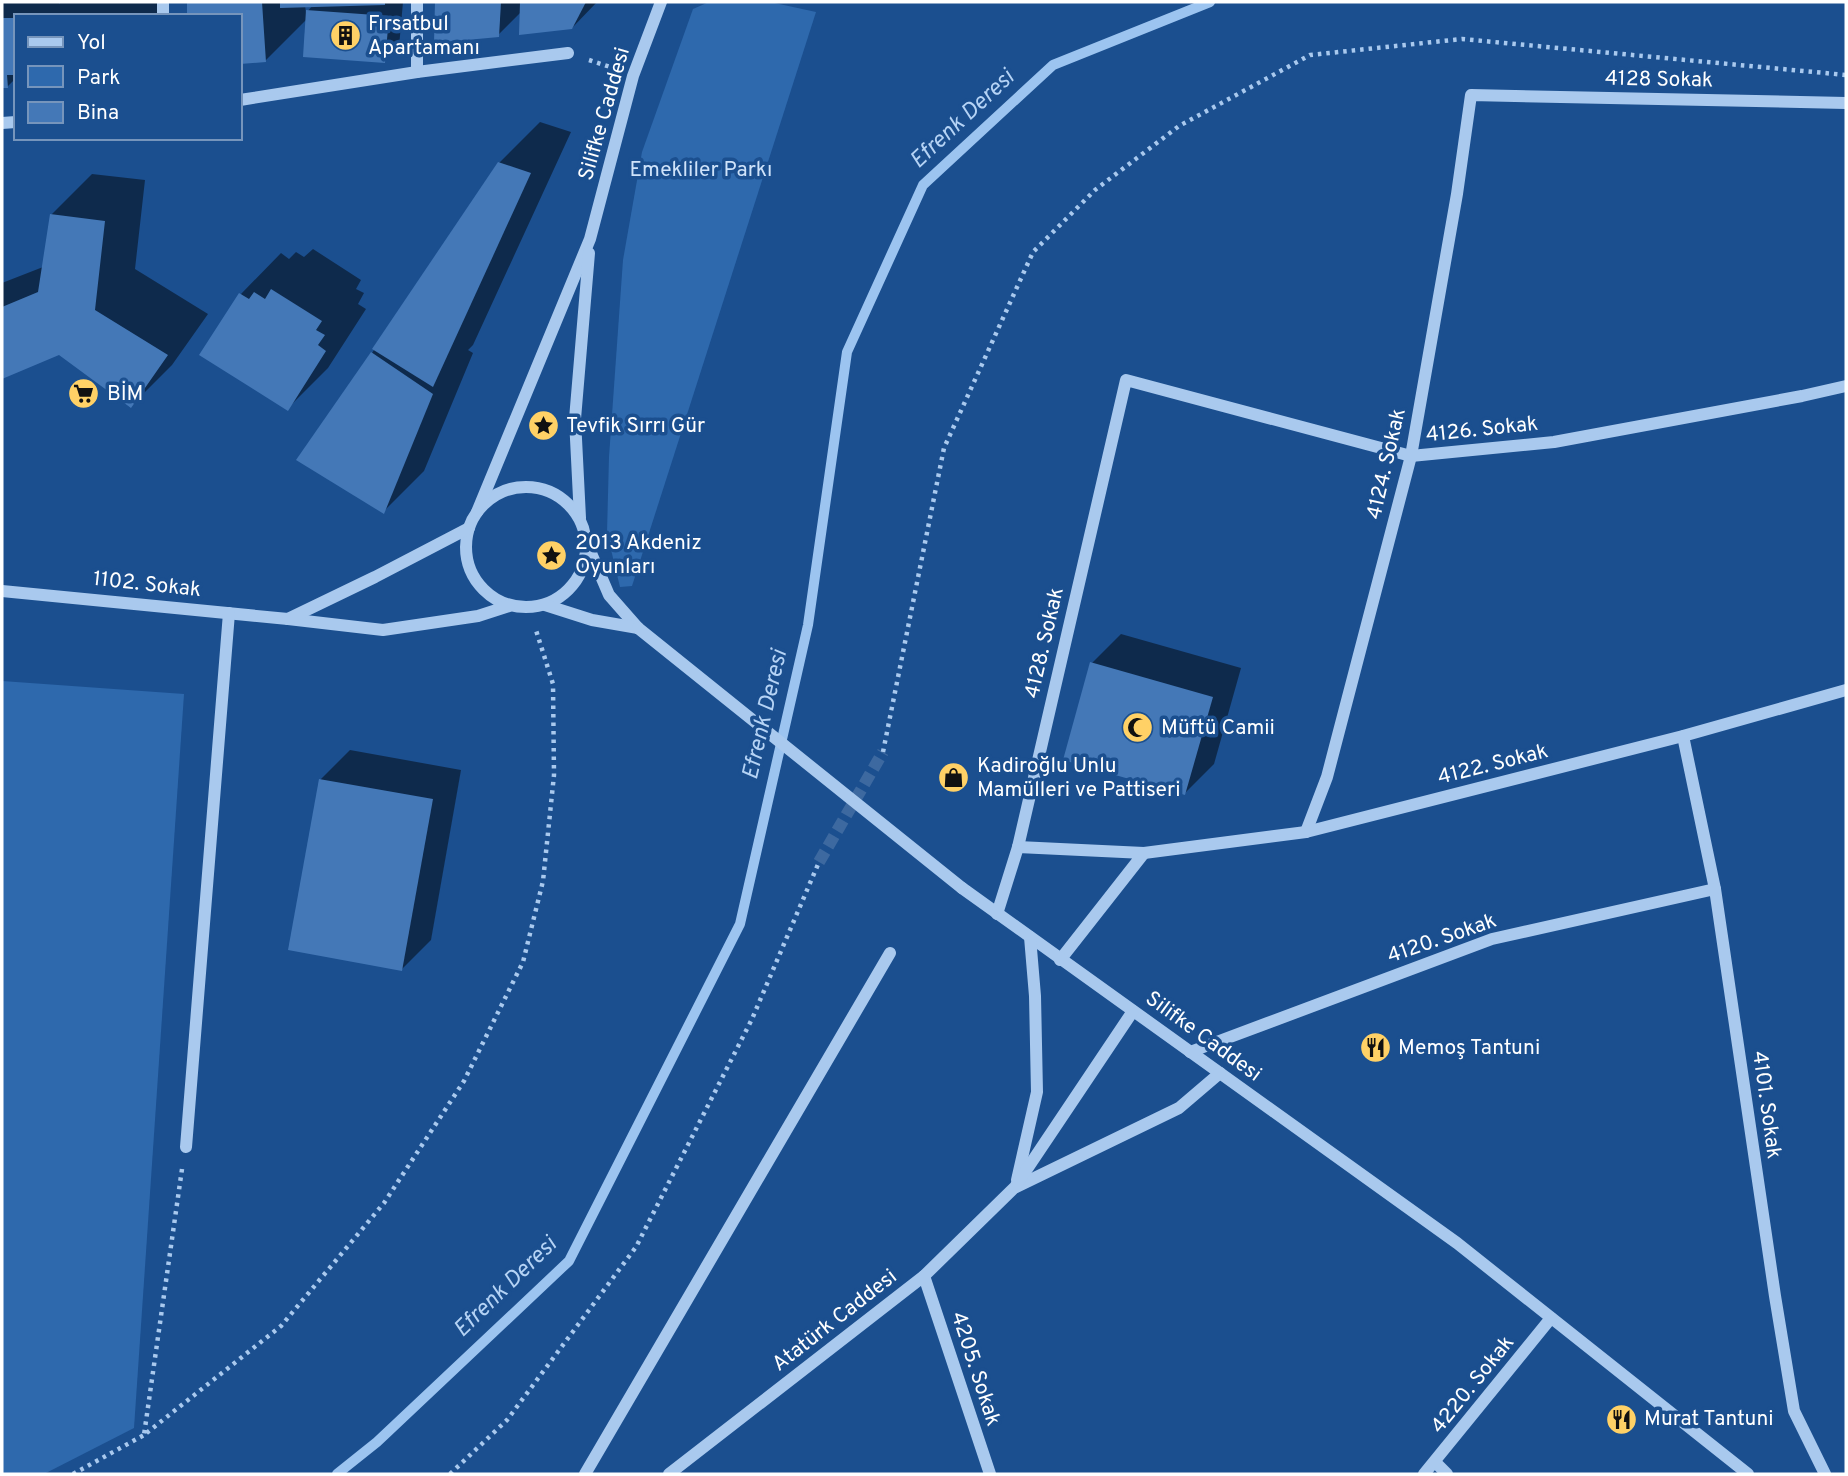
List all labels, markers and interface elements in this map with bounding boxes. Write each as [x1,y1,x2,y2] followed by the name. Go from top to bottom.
[368,11,480,62] place label: Fırsatbul Apartamanı
[14,14,242,140] legend
[328,19,362,53] building icon: Fırsatbul Apartamanı
[77,30,106,57] text: Yol
[573,44,637,184] street label: Silifke Caddesi
[905,63,1022,176] water label: Efrenk Deresi
[77,65,120,92] text: Park
[1605,66,1713,94] street label: 4128 Sokak
[77,100,119,127] text: Bina
[630,157,772,184] park label: Emekliler Parkı
[67,377,101,411] supermarket icon: BİM
[107,381,143,408] place label: BİM
[1361,406,1413,522] street label: 4124. Sokak
[526,409,560,443] place icon: Tevfik Sırrı Gür
[1425,411,1539,449] street label: 4126. Sokak
[566,413,705,440] place label: Tevfik Sırrı Gür
[575,530,702,581] place label: 2013 Akdeniz Oyunları
[535,538,569,572] place icon: 2013 Akdeniz Oyunları
[92,566,202,604] street label: 1102. Sokak
[1019,585,1071,701] street label: 4128. Sokak
[737,646,795,783] water label: Efrenk Deresi
[1121,711,1155,745] mosque icon: Müftü Camii
[1161,715,1275,742] place label: Müftü Camii
[1435,738,1551,792] street label: 4122. Sokak
[977,753,1180,804] place label: Kadiroğlu Unlu Mamülleri ve Pattiseri
[937,761,971,795] shop icon: Kadiroğlu Unlu Mamülleri ve Pattiseri
[1384,908,1500,970] street label: 4120. Sokak
[1140,986,1266,1088] street label: Silifke Caddesi
[1358,1031,1392,1065] restaurant icon: Memoş Tantuni
[1398,1035,1540,1062] place label: Memoş Tantuni
[1745,1049,1787,1161] street label: 4101. Sokak
[448,1231,565,1344] water label: Efrenk Deresi
[767,1264,903,1378] street label: Atatürk Caddesi
[944,1308,1006,1430] street label: 4205. Sokak
[1425,1330,1521,1440] street label: 4220. Sokak
[1604,1402,1638,1436] restaurant icon: Murat Tantuni
[1644,1406,1774,1433] place label: Murat Tantuni

